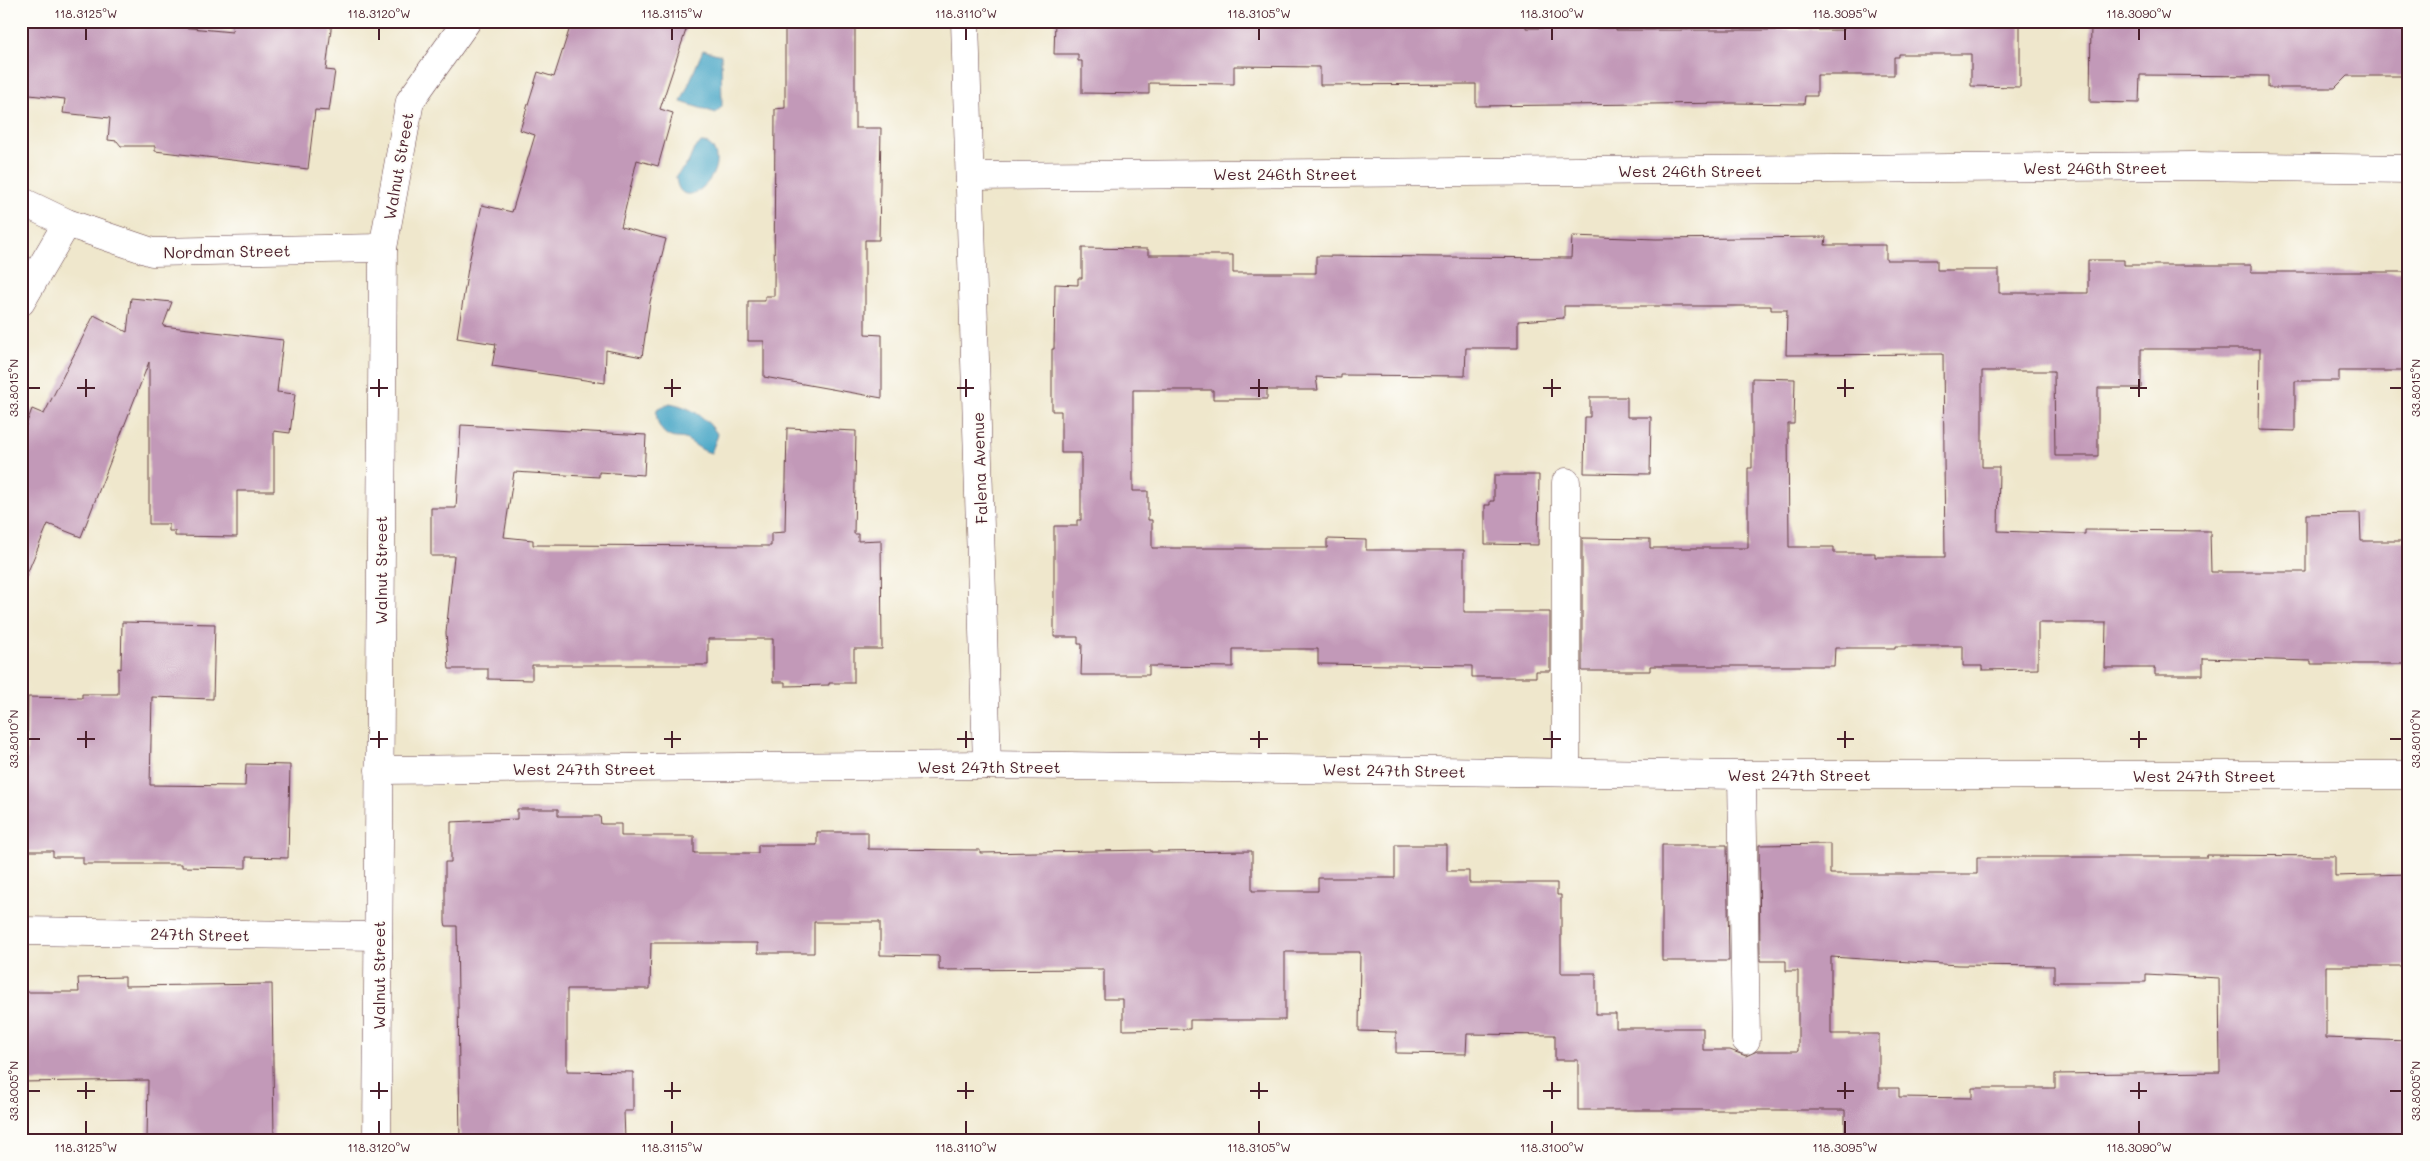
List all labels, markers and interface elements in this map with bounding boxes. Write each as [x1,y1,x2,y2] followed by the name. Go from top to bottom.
[55,5,117,21] text: 118.3125°W
[347,5,411,21] text: 118.3120°W
[641,5,703,21] text: 118.3115°W
[935,5,997,21] text: 118.3110°W
[1227,5,1291,21] text: 118.3105°W
[1520,5,1584,21] text: 118.3100°W
[1812,5,1878,21] text: 118.3095°W
[2106,5,2172,21] text: 118.3090°W
[378,111,418,221] street label: Walnut Street
[2023,157,2167,178] street label: West 246th Street
[1618,160,1762,181] street label: West 246th Street
[1213,163,1357,184] street label: West 246th Street
[163,239,291,263] street label: Nordman Street
[5,359,21,417] text: 33.8015°N
[2407,359,2423,417] text: 33.8015°N
[967,412,991,524] street label: Falena Avenue
[370,516,391,624] street label: Walnut Street
[5,710,21,768] text: 33.8010°N
[2407,710,2423,768] text: 33.8010°N
[917,756,1061,777] street label: West 247th Street
[512,758,656,779] street label: West 247th Street
[1322,758,1466,782] street label: West 247th Street
[1727,764,1871,785] street label: West 247th Street
[2132,765,2276,786] street label: West 247th Street
[368,921,389,1029] street label: Walnut Street
[150,923,250,945] street label: 247th Street
[5,1061,21,1121] text: 33.8005°N
[2407,1061,2423,1121] text: 33.8005°N
[55,1139,117,1155] text: 118.3125°W
[347,1139,411,1155] text: 118.3120°W
[641,1139,703,1155] text: 118.3115°W
[935,1139,997,1155] text: 118.3110°W
[1227,1139,1291,1155] text: 118.3105°W
[1520,1139,1584,1155] text: 118.3100°W
[1812,1139,1878,1155] text: 118.3095°W
[2106,1139,2172,1155] text: 118.3090°W

